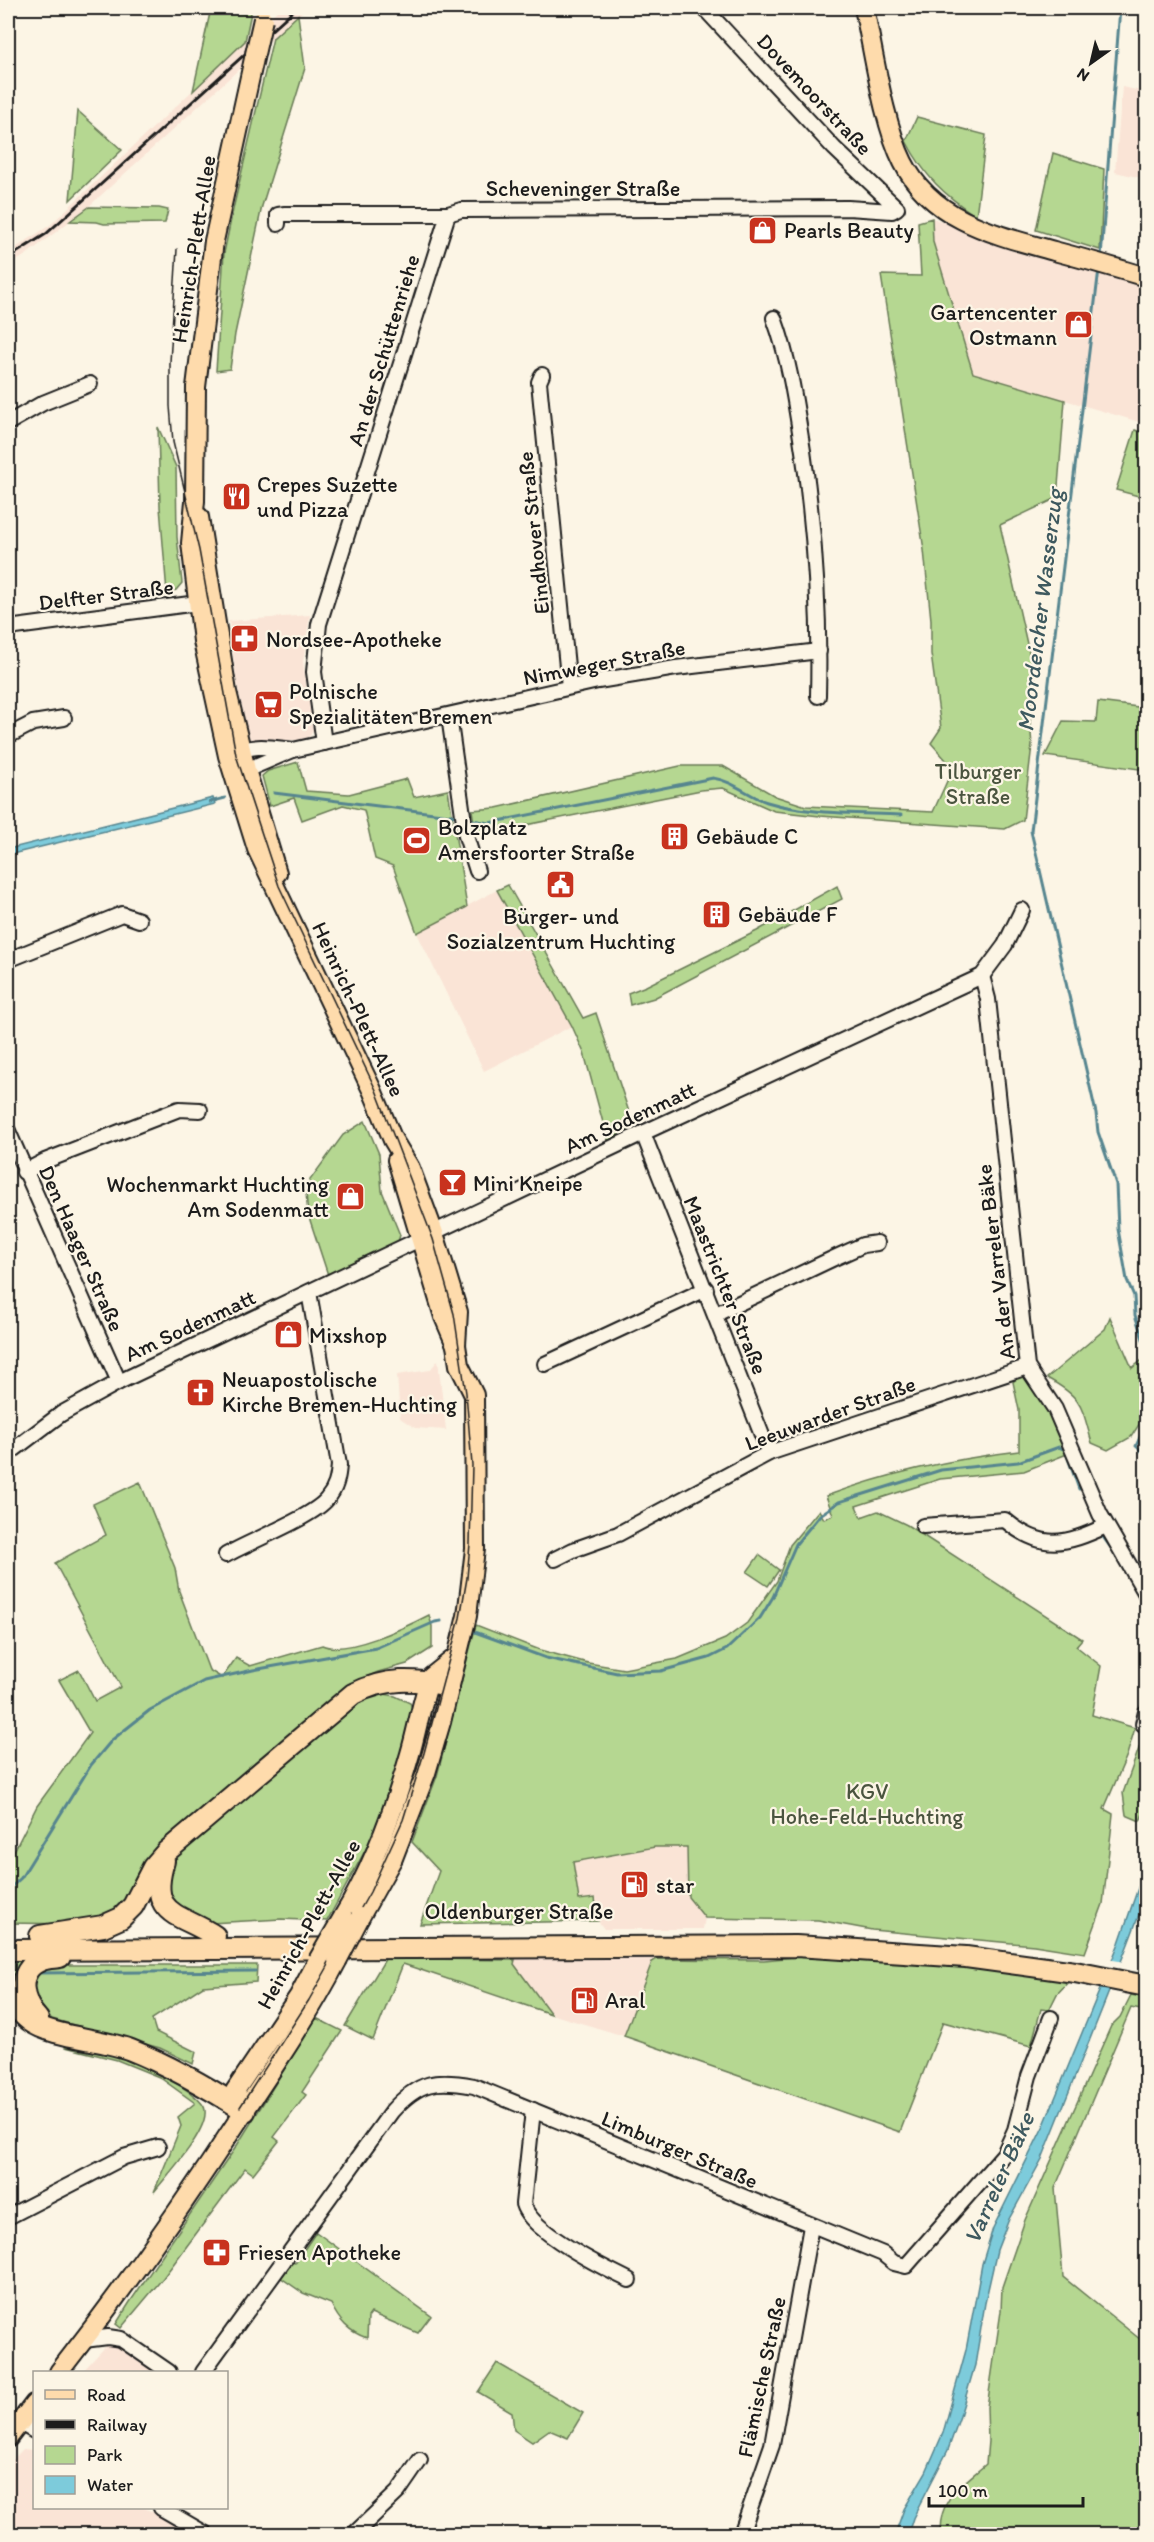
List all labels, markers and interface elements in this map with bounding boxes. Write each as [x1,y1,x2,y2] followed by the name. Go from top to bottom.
[751,28,878,161] street label: Dovemoorstraße
[1061,33,1121,93] north arrow
[1073,64,1093,86] text: N
[165,153,222,345] street label: Heinrich-Plett-Allee
[486,175,680,202] street label: Scheveninger Straße
[747,214,779,246] shop icon: Pearls Beauty
[784,217,915,244] place label: Pearls Beauty
[341,251,425,449] street label: An der Schüttenriehe
[930,299,1057,351] place label: Gartencenter Ostmann
[1062,309,1094,341] shop icon: Gartencenter Ostmann
[512,450,555,616] street label: Eindhover Straße
[257,471,398,523] place label: Crepes Suzette und Pizza
[220,481,252,513] restaurant icon: Crepes Suzette und Pizza
[1010,484,1069,733] water label: Moordeicher Wasserzug
[37,573,175,616] street label: Delfter Straße
[229,623,261,655] pharmacy icon: Nordsee-Apotheke
[266,626,442,653] place label: Nordsee-Apotheke
[521,634,688,691] street label: Nimweger Straße
[289,678,493,730] place label: Polnische Spezialitäten Bremen
[252,688,284,720] supermarket icon: Polnische Spezialitäten Bremen
[935,758,1022,810] park label: Tilburger Straße
[438,814,635,866] place label: Bolzplatz Amersfoorter Straße
[659,820,691,852] building icon: Gebäude C
[696,823,798,850] place label: Gebäude C
[401,824,433,856] sports icon: Bolzplatz Amersfoorter Straße
[545,868,577,900] public building icon: Bürger- und Sozialzentrum Huchting
[701,898,733,930] building icon: Gebäude F
[738,901,838,928] place label: Gebäude F
[447,903,676,955] place label: Bürger- und Sozialzentrum Huchting
[306,917,411,1101] street label: Heinrich-Plett-Allee
[560,1075,700,1160] street label: Am Sodenmatt
[33,1161,130,1336] street label: Den Haager Straße
[970,1163,1021,1361] street label: An der Varreler Bäke
[436,1167,468,1199] bar icon: Mini Kneipe
[473,1170,583,1197] place label: Mini Kneipe
[106,1171,330,1223] place label: Wochenmarkt Huchting Am Sodenmatt
[334,1181,366,1213] shop icon: Wochenmarkt Huchting Am Sodenmatt
[677,1192,774,1378] street label: Maastrichter Straße
[120,1283,260,1368] street label: Am Sodenmatt
[272,1319,304,1351] shop icon: Mixshop
[309,1322,387,1349] place label: Mixshop
[222,1366,458,1418] place label: Neuapostolische Kirche Bremen-Huchting
[741,1370,919,1457] street label: Leeuwarder Straße
[185,1376,217,1408] church icon: Neuapostolische Kirche Bremen-Huchting
[770,1778,964,1830] park label: KGV Hohe-Feld-Huchting
[251,1835,366,2014] street label: Heinrich-Plett-Allee
[619,1869,651,1901] fuel station icon: star
[656,1872,694,1899] place label: star
[425,1898,613,1925] street label: Oldenburger Straße
[568,1984,600,2016] fuel station icon: Aral
[605,1987,646,2014] place label: Aral
[598,2104,762,2195] street label: Limburger Straße
[957,2106,1041,2248] water label: Varreler Bäke
[201,2236,233,2268] pharmacy icon: Friesen Apotheke
[238,2239,401,2266] place label: Friesen Apotheke
[731,2294,792,2460] street label: Flämische Straße
[33,2371,228,2509] legend
[87,2384,126,2406] text: Road
[87,2414,148,2436] text: Railway
[87,2444,122,2466] text: Park
[929,2470,1084,2508] scale bar
[87,2474,133,2496] text: Water
[938,2480,988,2502] text: 100 m

